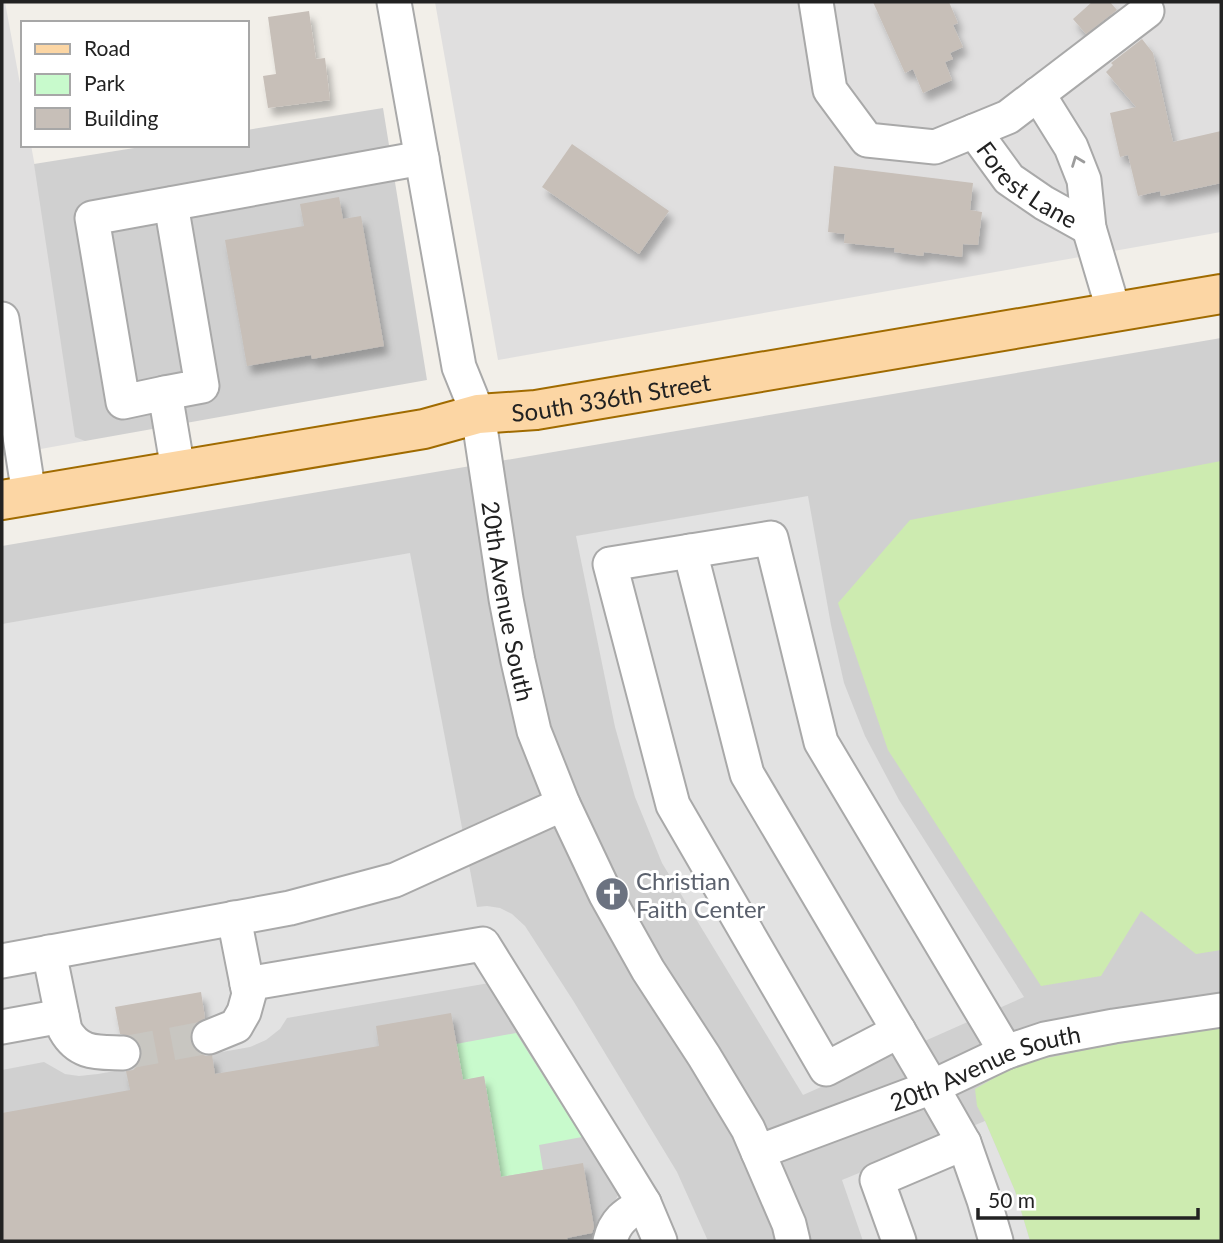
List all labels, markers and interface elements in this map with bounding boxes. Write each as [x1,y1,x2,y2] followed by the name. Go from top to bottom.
[21,21,248,147] legend
[84,35,131,60] text: Road
[84,70,125,95] text: Park
[84,105,159,130] text: Building
[972,135,1083,233] street label: Forest Lane
[1072,156,1086,168] one-way arrow
[510,366,713,426] street label: South 336th Street
[477,499,541,704] street label: 20th Avenue South
[636,866,766,923] place label: Christian Faith Center
[593,875,631,913] church icon: Christian Faith Center
[886,1018,1083,1116] street label: 20th Avenue South
[978,1176,1198,1220] scale bar
[988,1187,1035,1212] text: 50 m

